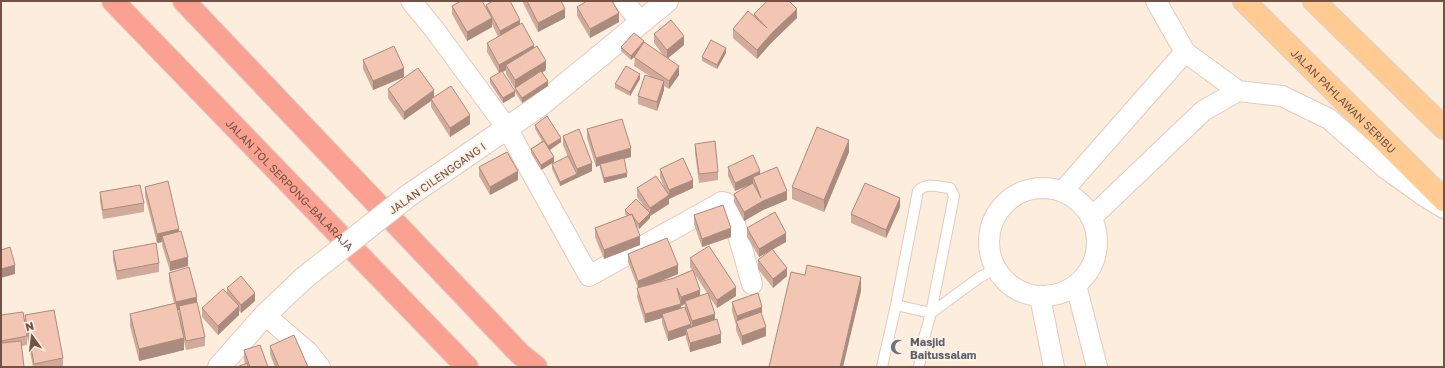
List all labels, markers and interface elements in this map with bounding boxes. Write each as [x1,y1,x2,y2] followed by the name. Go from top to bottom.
[1289,46,1399,155] street label: JALAN PAHLAWAN SERIBU
[224,116,357,253] street label: JALAN TOL SERPONG–BALARAJA
[386,140,488,216] street label: JALAN CILENGGANG I
[12,316,52,356] north arrow
[24,318,35,333] text: N
[910,335,977,361] place label: Masjid Baitussalam
[889,338,907,356] mosque icon: Masjid Baitussalam

